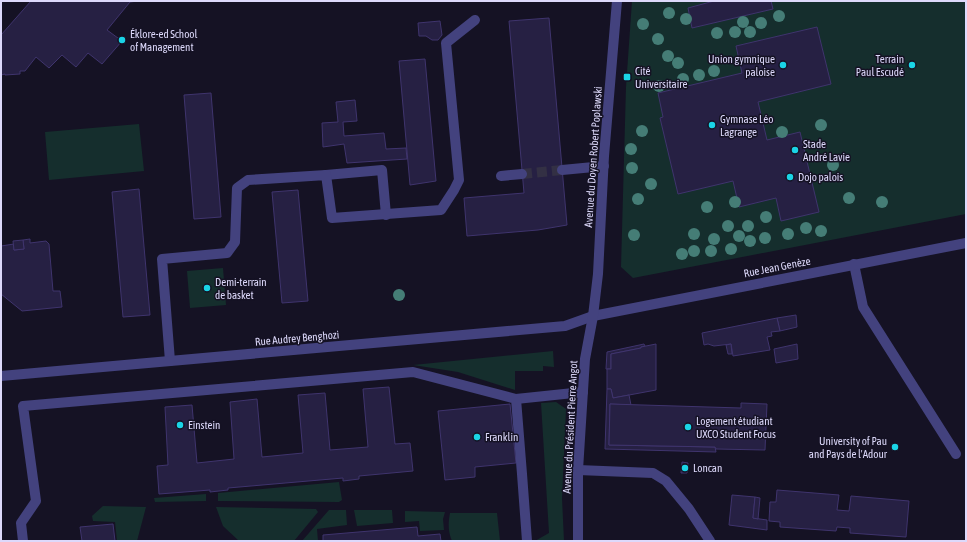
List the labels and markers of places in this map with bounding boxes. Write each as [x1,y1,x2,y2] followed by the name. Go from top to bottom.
[130,28,198,53] place label: Éklore-ed School of Management
[117,35,127,45] marker: Éklore-ed School of Management
[708,53,775,78] place label: Union gymnique paloise
[856,53,904,78] place label: Terrain Paul Escudé
[778,60,788,70] marker: Union gymnique paloise
[907,60,917,70] marker: Terrain Paul Escudé
[635,65,687,90] place label: Cité Universitaire
[622,72,632,82] marker: Cité Universitaire
[720,113,773,138] place label: Gymnase Léo Lagrange
[707,120,717,130] marker: Gymnase Léo Lagrange
[803,138,850,163] place label: Stade André Lavie
[790,145,800,155] marker: Stade André Lavie
[798,171,843,183] place label: Dojo palois
[785,172,795,182] marker: Dojo palois
[215,276,267,301] place label: Demi-terrain de basket
[202,283,212,293] marker: Demi-terrain de basket
[696,415,776,440] place label: Logement étudiant UXCO Student Focus
[188,419,220,431] place label: Einstein
[175,420,185,430] marker: Einstein
[683,422,693,432] marker: Logement étudiant UXCO Student Focus
[485,431,518,443] place label: Franklin
[472,432,482,442] marker: Franklin
[809,435,888,460] place label: University of Pau and Pays de l'Adour
[890,442,900,452] marker: University of Pau and Pays de l'Adour
[693,462,722,474] place label: Loncan
[680,463,690,473] marker: Loncan

